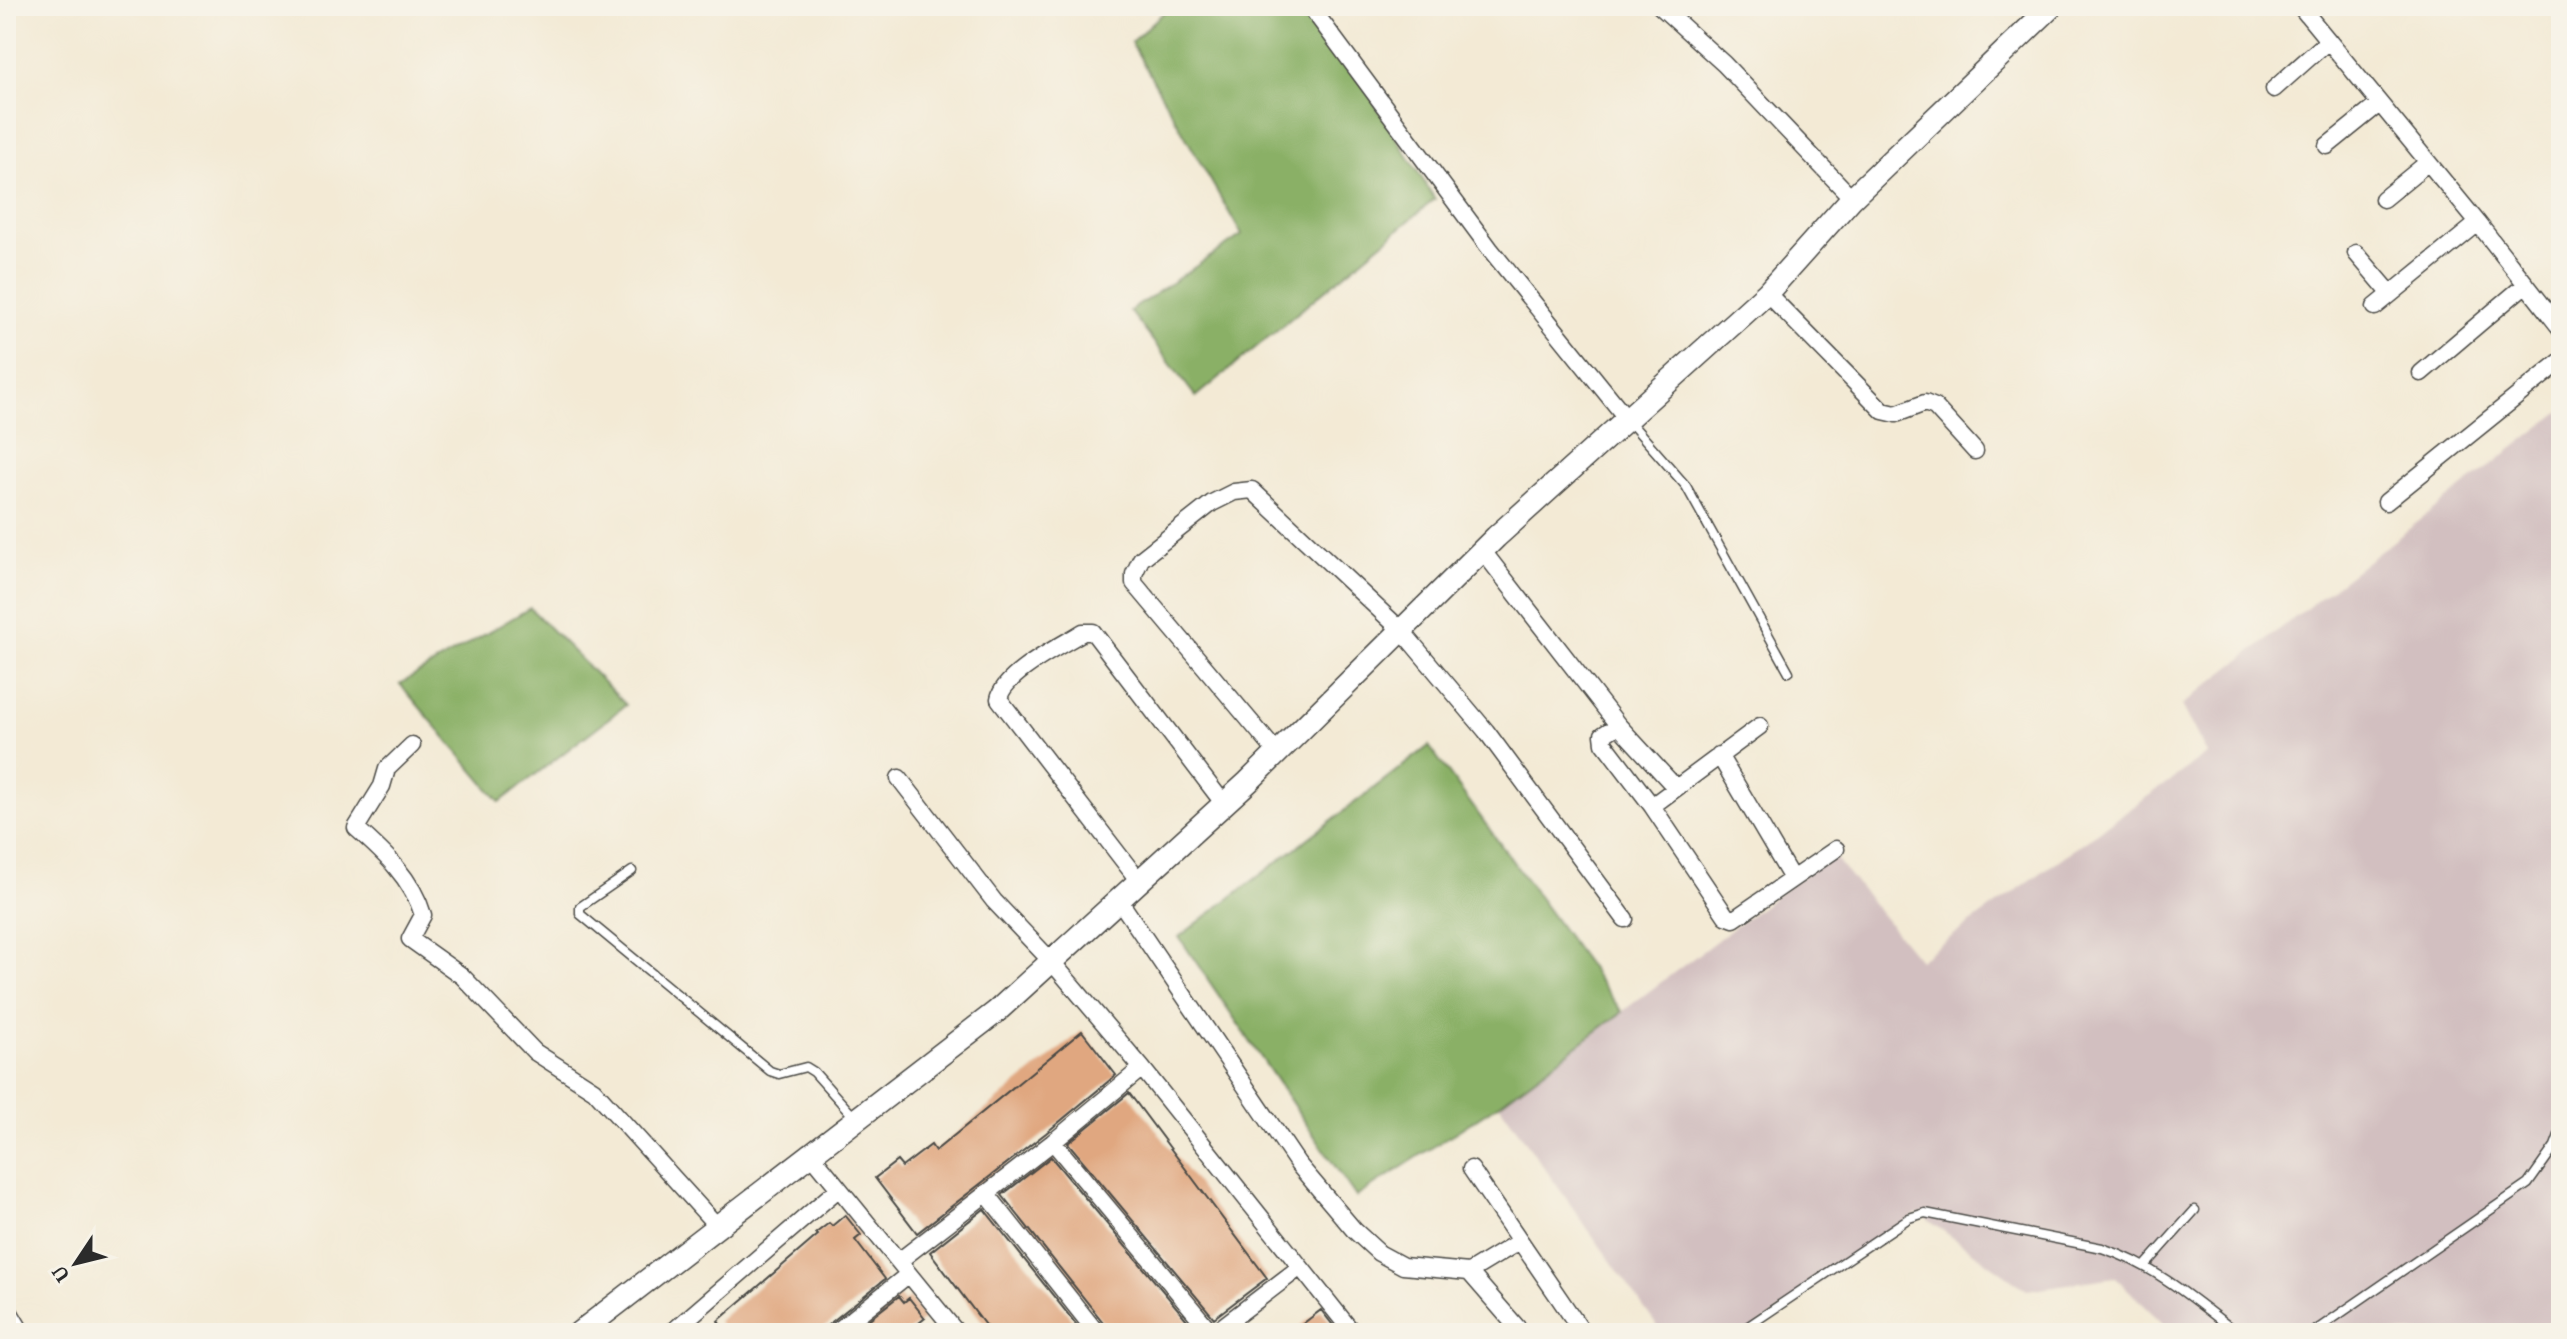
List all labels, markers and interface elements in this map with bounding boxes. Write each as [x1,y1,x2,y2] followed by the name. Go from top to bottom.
[36,1223,116,1303] north arrow
[42,1259,77,1290] text: U

